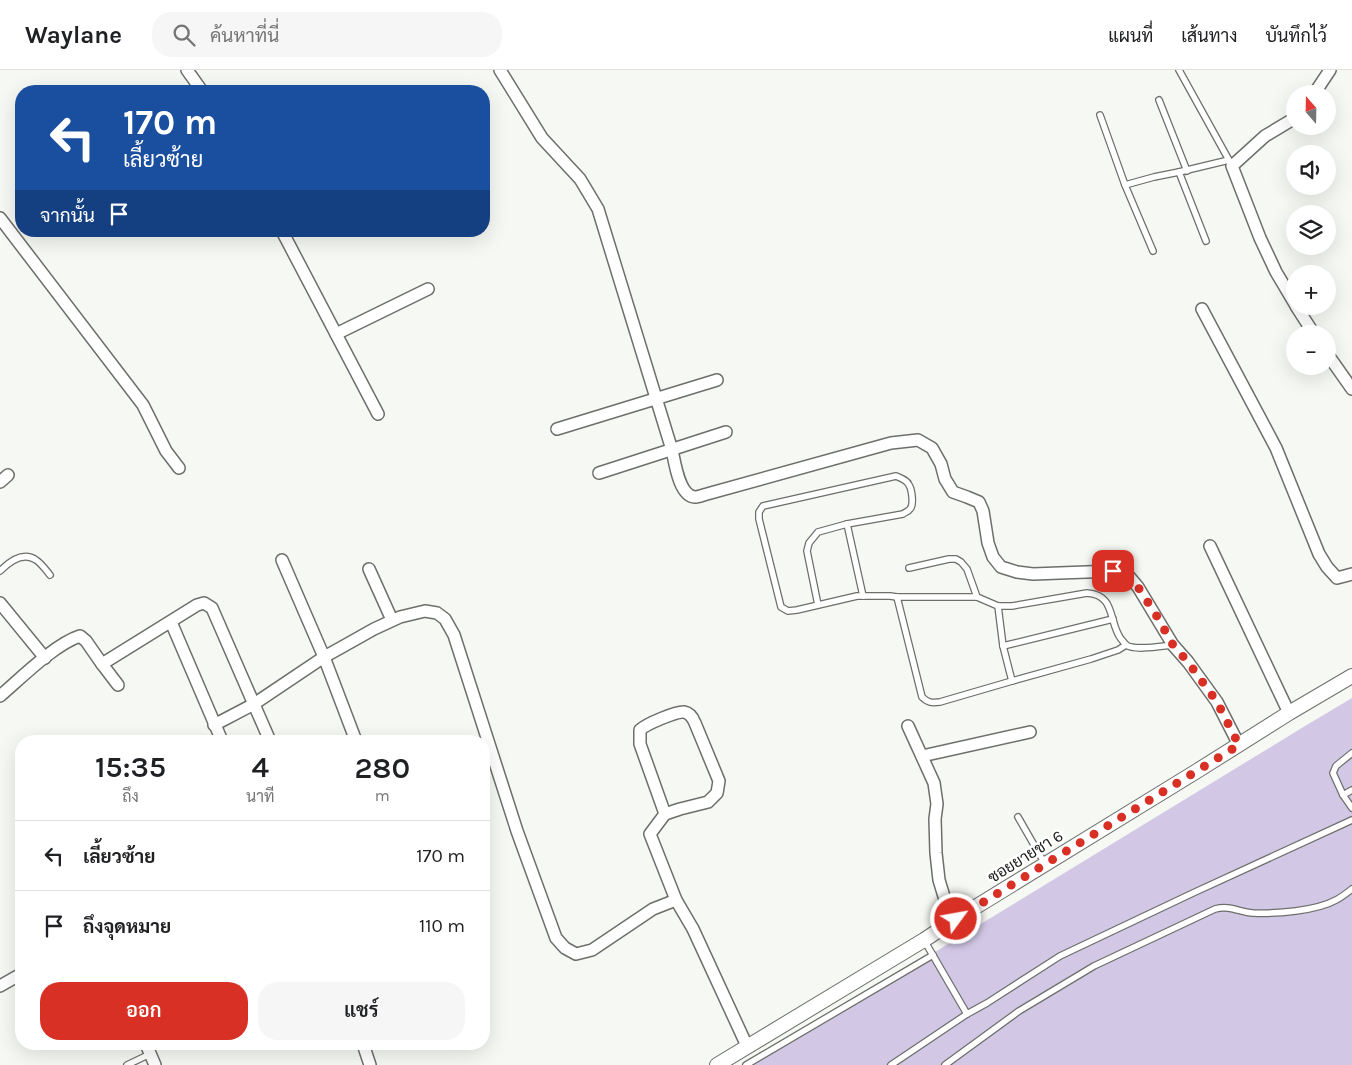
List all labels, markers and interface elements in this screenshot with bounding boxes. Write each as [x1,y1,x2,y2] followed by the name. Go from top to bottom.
[152,12,502,57] search box
[25,21,122,49] text: Waylane
[170,21,198,49] icon: search
[210,25,279,47] text: ค้นหาที่นี่
[1108,25,1153,47] text: แผนที่
[1181,25,1237,47] text: เส้นทาง
[1265,25,1327,47] text: บันทึกไว้
[1286,85,1336,135] north arrow
[1286,85,1336,375] map controls
[123,102,217,143] text: 170 m
[40,105,105,170] icon: left
[1286,145,1336,195] button: sound
[123,147,203,173] text: เลี้ยวซ้าย
[105,200,133,228] icon: arrive
[40,205,95,227] text: จากนั้น
[1286,205,1336,255] button: layers
[1286,265,1336,315] button: +
[1286,325,1336,375] button: −
[1092,550,1134,592] pin
[1099,557,1127,585] icon: arrive
[95,749,166,785] text: 15:35
[251,749,269,785] text: 4
[354,750,410,786] text: 280
[375,786,390,805] text: m
[122,787,139,806] text: ถึง
[246,787,275,806] text: นาที
[984,826,1066,887] street label: ซอยยายชา 6
[40,842,68,870] icon: left
[416,845,465,867] text: 170 m
[83,846,155,868] text: เลี้ยวซ้าย
[929,892,981,944] position arrow
[40,912,68,940] icon: arrive
[419,915,465,937] text: 110 m
[83,916,171,938] text: ถึงจุดหมาย
[40,982,248,1040] button: ออก
[258,982,465,1040] button: แชร์

